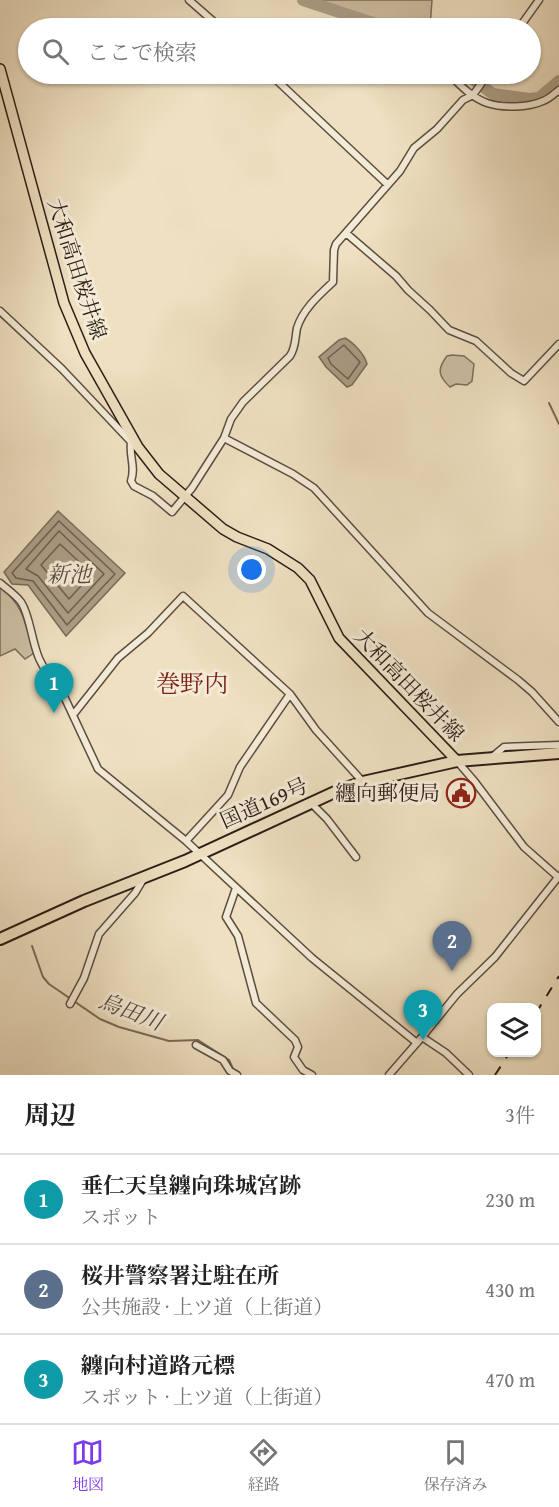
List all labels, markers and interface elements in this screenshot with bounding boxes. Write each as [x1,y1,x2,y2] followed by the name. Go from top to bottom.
[18,18,541,84] search box
[39,35,72,68] icon: search
[87,36,197,68] text: ここで検索
[40,194,115,344] street label: 大和高田桜井線
[237,555,266,584] your location
[47,558,94,590] water label: 新池
[347,621,472,748] street label: 大和高田桜井線
[34,664,74,713] pin: 1
[156,666,228,701] district label: 巻野内
[215,769,313,836] street label: 国道169号
[335,777,440,808] place label: 纒向郵便局
[445,777,477,809] public building icon: 纒向郵便局
[432,922,472,971] pin: 2
[94,984,169,1038] water label: 烏田川
[404,990,442,1040] pin: 3
[487,1003,541,1057] map controls
[487,1003,541,1057] button: layers
[24,1095,76,1134] text: 周辺
[505,1100,535,1129] text: 3件
[81,1169,301,1201] text: 垂仁天皇纏向珠城宮跡
[38,1185,49,1214] text: 1
[485,1185,535,1214] text: 230 m
[81,1202,161,1231] text: スポット
[81,1259,279,1291] text: 桜井警察署辻駐在所
[38,1275,49,1304] text: 2
[485,1275,535,1304] text: 430 m
[81,1292,333,1321] text: 公共施設 · 上ツ道（上街道）
[81,1349,235,1381] text: 纏向村道路元標
[38,1365,49,1394] text: 3
[485,1365,535,1394] text: 470 m
[81,1382,333,1411] text: スポット · 上ツ道（上街道）
[71,1436,104,1496] tab: 地図
[247,1436,280,1496] tab: 経路
[423,1436,487,1496] tab: 保存済み

